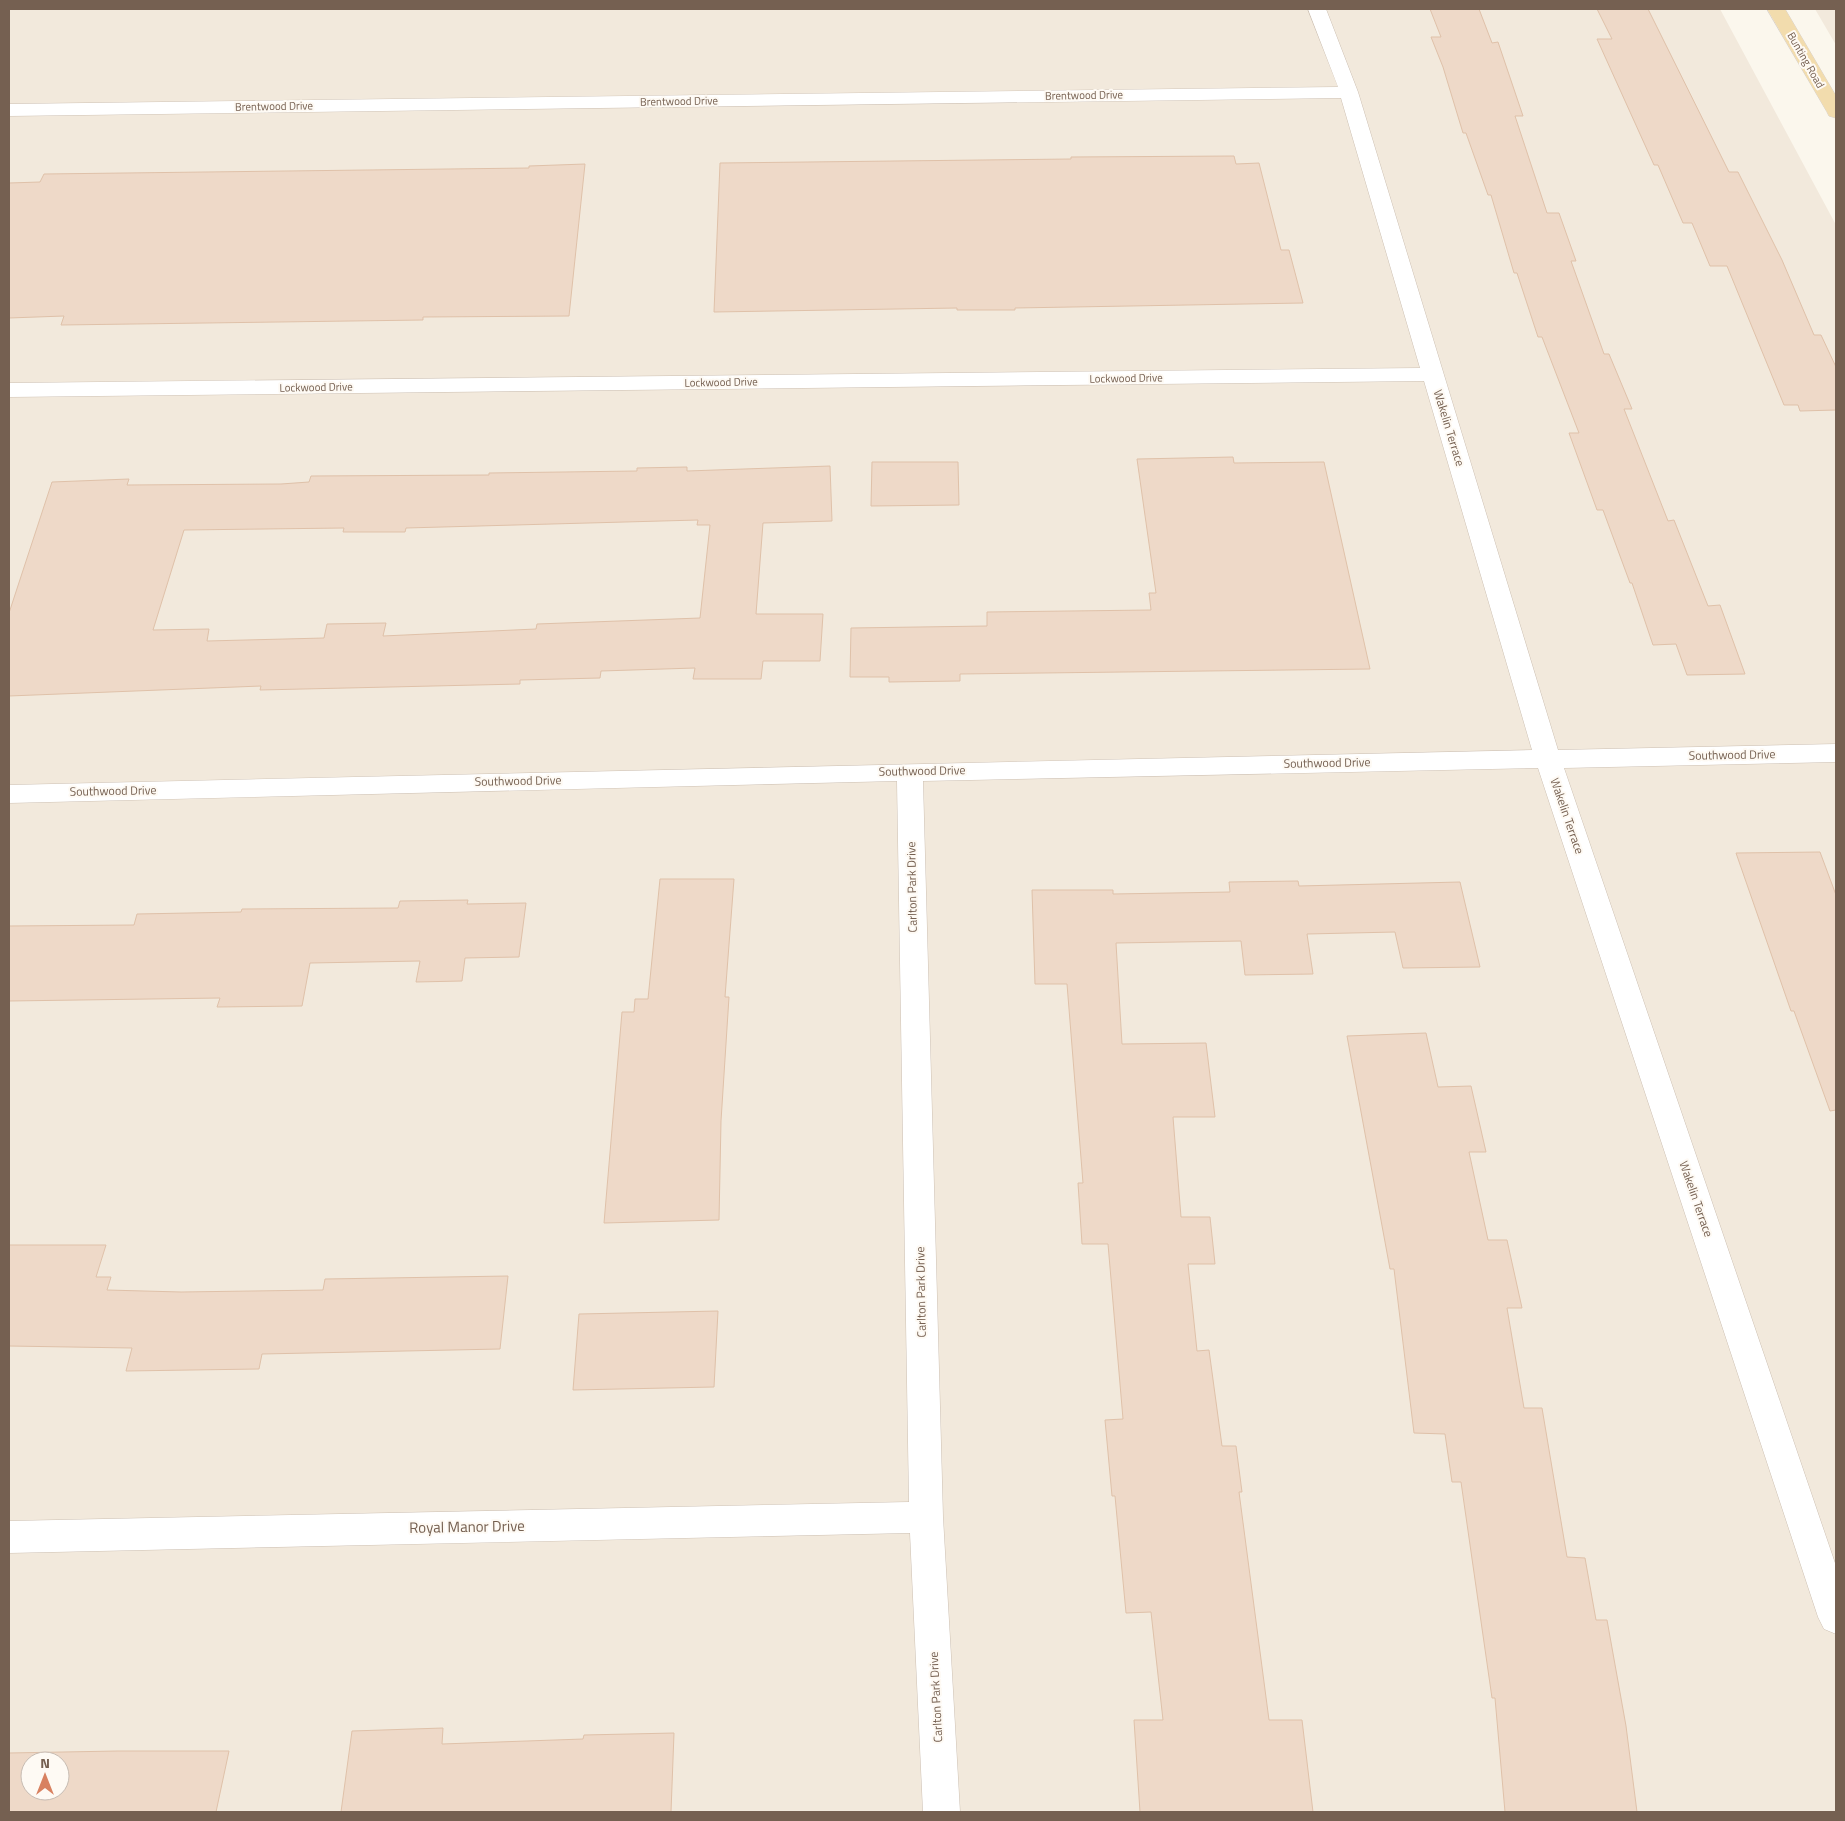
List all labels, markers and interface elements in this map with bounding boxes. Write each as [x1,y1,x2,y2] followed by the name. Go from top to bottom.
[1783,29,1829,91] street label: Bunting Road
[1045,86,1124,104] street label: Brentwood Drive
[640,92,719,110] street label: Brentwood Drive
[235,97,314,115] street label: Brentwood Drive
[1089,369,1163,387] street label: Lockwood Drive
[684,373,758,391] street label: Lockwood Drive
[279,378,353,396] street label: Lockwood Drive
[1429,387,1470,469] street label: Wakelin Terrace
[1688,744,1776,765] street label: Southwood Drive
[1283,752,1371,773] street label: Southwood Drive
[878,760,966,781] street label: Southwood Drive
[474,770,562,791] street label: Southwood Drive
[1546,775,1589,856] street label: Wakelin Terrace
[69,780,157,801] street label: Southwood Drive
[901,841,922,933] street label: Carlton Park Drive
[1675,1158,1718,1239] street label: Wakelin Terrace
[910,1246,931,1338] street label: Carlton Park Drive
[409,1514,525,1539] street label: Royal Manor Drive
[924,1651,947,1743] street label: Carlton Park Drive
[20,1751,70,1801] north arrow
[40,1752,50,1773] text: N

